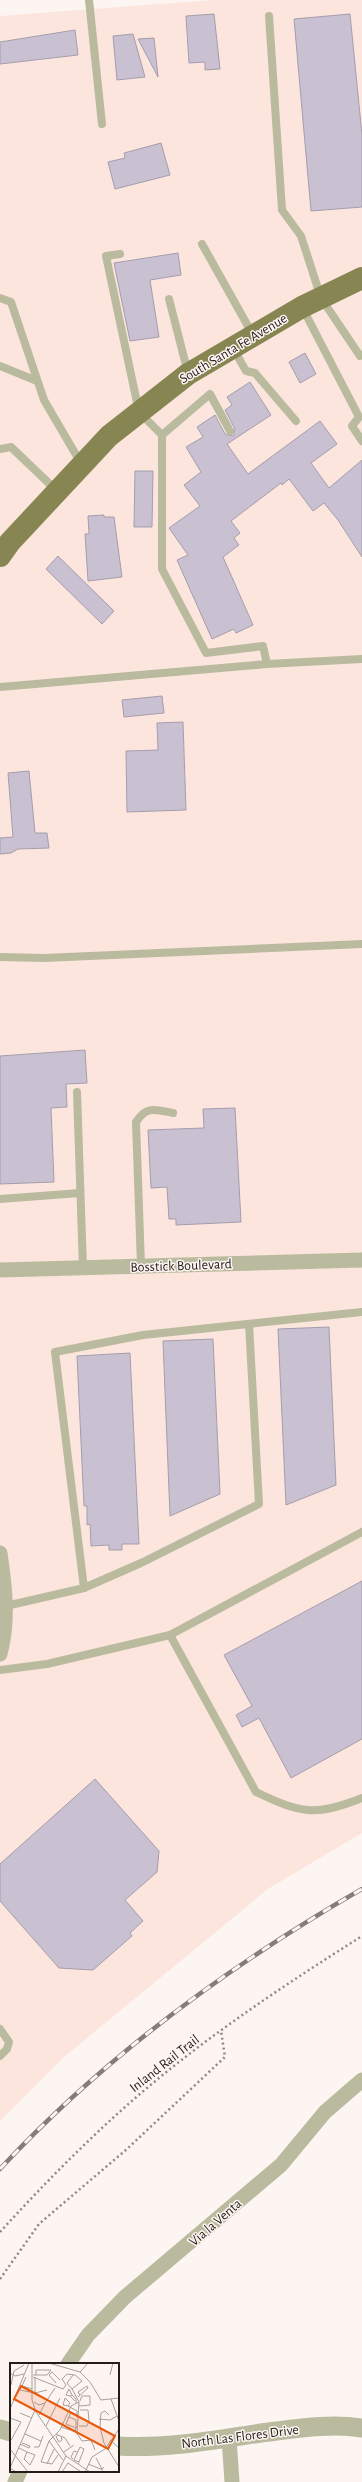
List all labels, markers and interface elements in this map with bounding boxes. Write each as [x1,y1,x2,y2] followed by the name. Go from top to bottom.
[177,311,290,386] street label: South Santa Fe Avenue
[130,1257,232,1275] street label: Bosstick Boulevard
[127,2032,202,2095] street label: Inland Rail Trail
[187,2196,245,2249] street label: Via la Venta
[10,2363,119,2472] inset map
[181,2423,300,2451] street label: North Las Flores Drive

